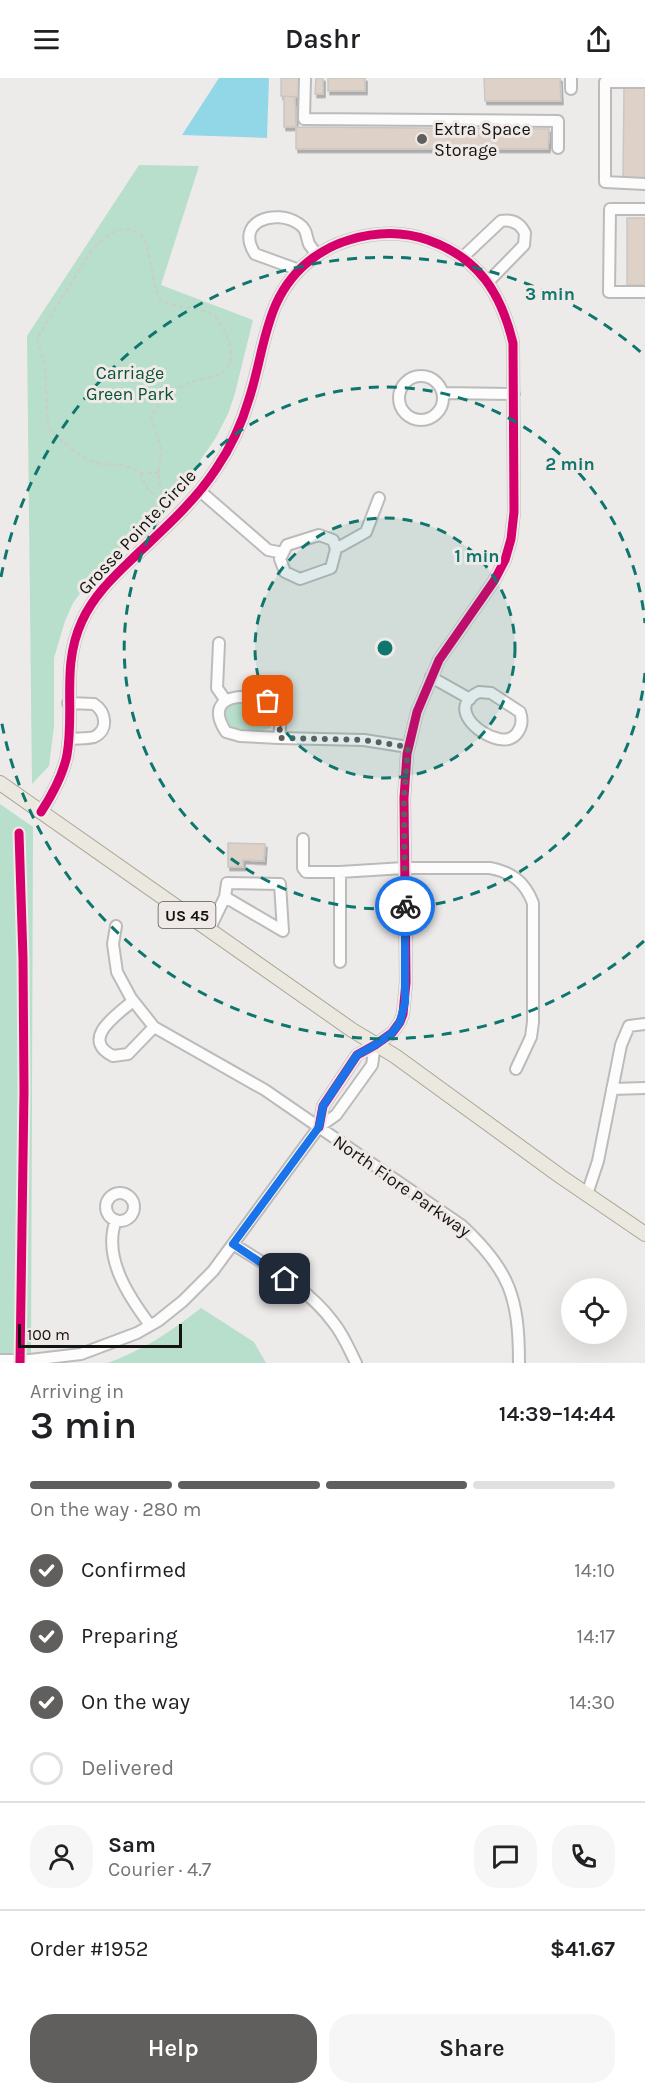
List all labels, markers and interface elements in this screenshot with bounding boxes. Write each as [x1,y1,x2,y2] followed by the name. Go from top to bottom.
[30,23,63,56] icon: menu
[285,23,360,55] text: Dashr
[582,23,615,56] icon: share
[434,118,531,161] place label: Extra Space Storage
[415,132,429,146] marker: Extra Space Storage
[525,283,575,305] text: 3 min
[86,362,174,405] park label: Carriage Green Park
[545,453,595,475] text: 2 min
[73,465,201,599] street label: Grosse Pointe Circle
[454,545,500,567] text: 1 min
[375,638,395,658] centre of rings
[242,675,293,726] pin
[251,684,284,717] icon: bag
[375,876,435,936] courier
[389,890,422,923] icon: bike
[158,902,216,928] road number: US 45
[329,1130,476,1242] street label: North Fiore Parkway
[259,1253,310,1304] pin
[268,1262,301,1295] icon: home
[561,1278,627,1344] map controls
[561,1278,627,1344] button: locate
[18,1321,182,1348] scale bar
[27,1325,70,1344] text: 100 m
[30,1380,124,1403] text: Arriving in
[499,1401,615,1427] text: 14:39–14:44
[30,1402,137,1448] text: 3 min
[30,1498,201,1521] text: On the way · 280 m
[30,1554,63,1587] icon: check
[81,1557,187,1583] text: Confirmed
[574,1559,615,1582] text: 14:10
[30,1620,63,1653] icon: check
[81,1623,178,1649] text: Preparing
[577,1625,615,1648] text: 14:17
[30,1686,63,1719] icon: check
[81,1689,190,1715] text: On the way
[569,1691,615,1714] text: 14:30
[81,1755,174,1781] text: Delivered
[30,1825,93,1888] button: person
[474,1825,537,1888] button: chat
[552,1825,615,1888] button: phone
[108,1832,156,1858] text: Sam
[108,1858,211,1881] text: Courier · 4.7
[30,1936,149,1962] text: Order #1952
[550,1936,615,1962] text: $41.67
[30,2014,317,2083] button: Help
[329,2014,615,2083] button: Share

